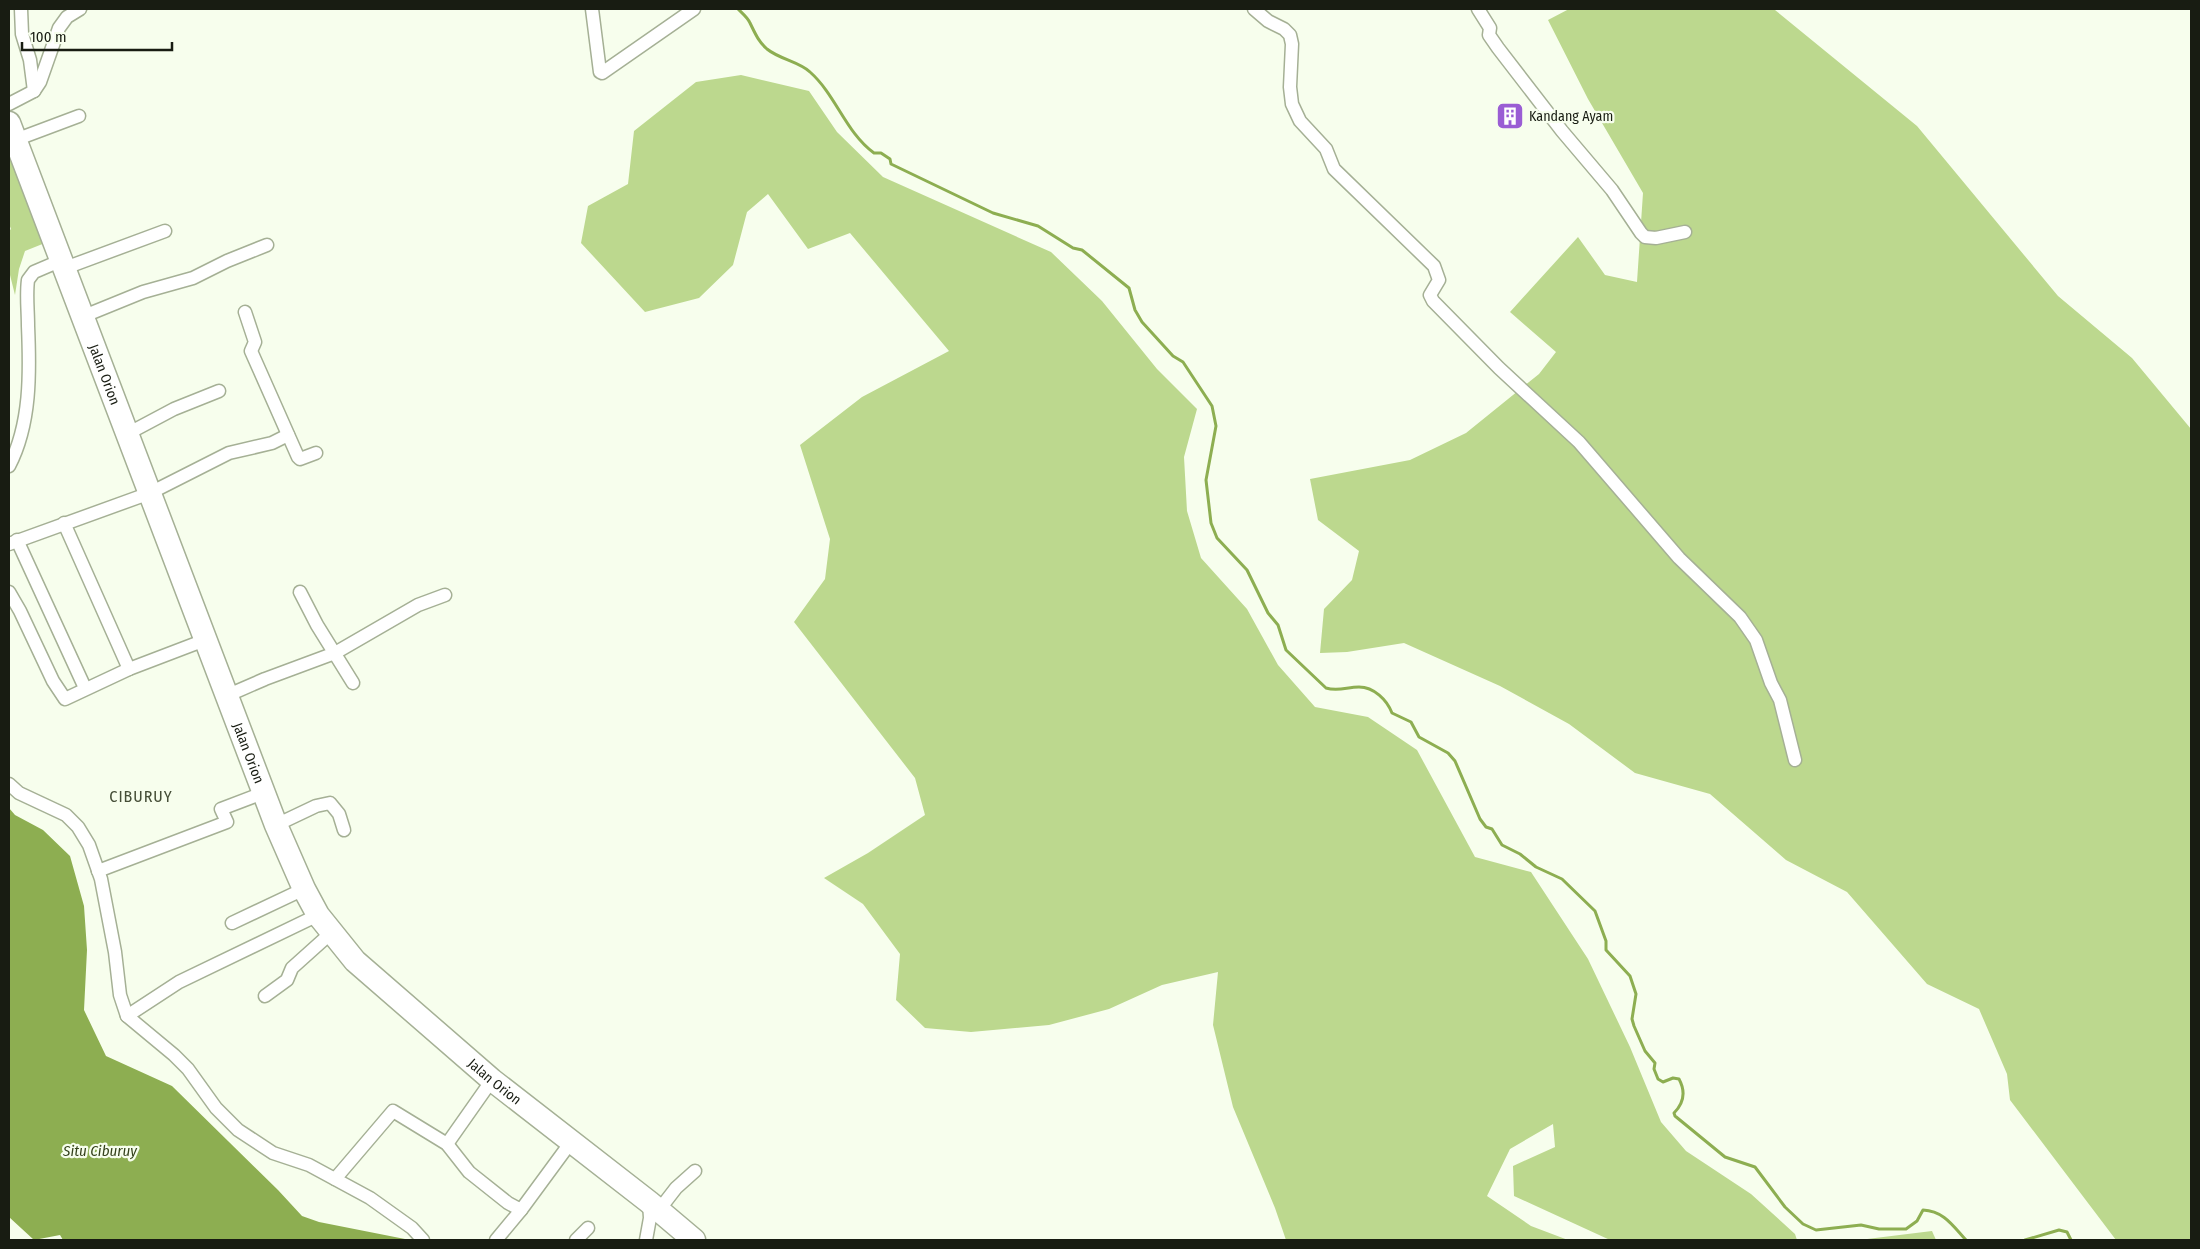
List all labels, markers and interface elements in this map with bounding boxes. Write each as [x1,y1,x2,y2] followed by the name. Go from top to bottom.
[22,20,172,52] scale bar
[30,28,67,46] text: 100 m
[1495,101,1525,131] building icon: Kandang Ayam
[1529,108,1613,125] place label: Kandang Ayam
[85,342,123,407] street label: Jalan Orion
[229,720,267,786] street label: Jalan Orion
[109,787,173,806] district label: CIBURUY
[464,1055,524,1109] street label: Jalan Orion
[62,1142,138,1160] water label: Situ Ciburuy

